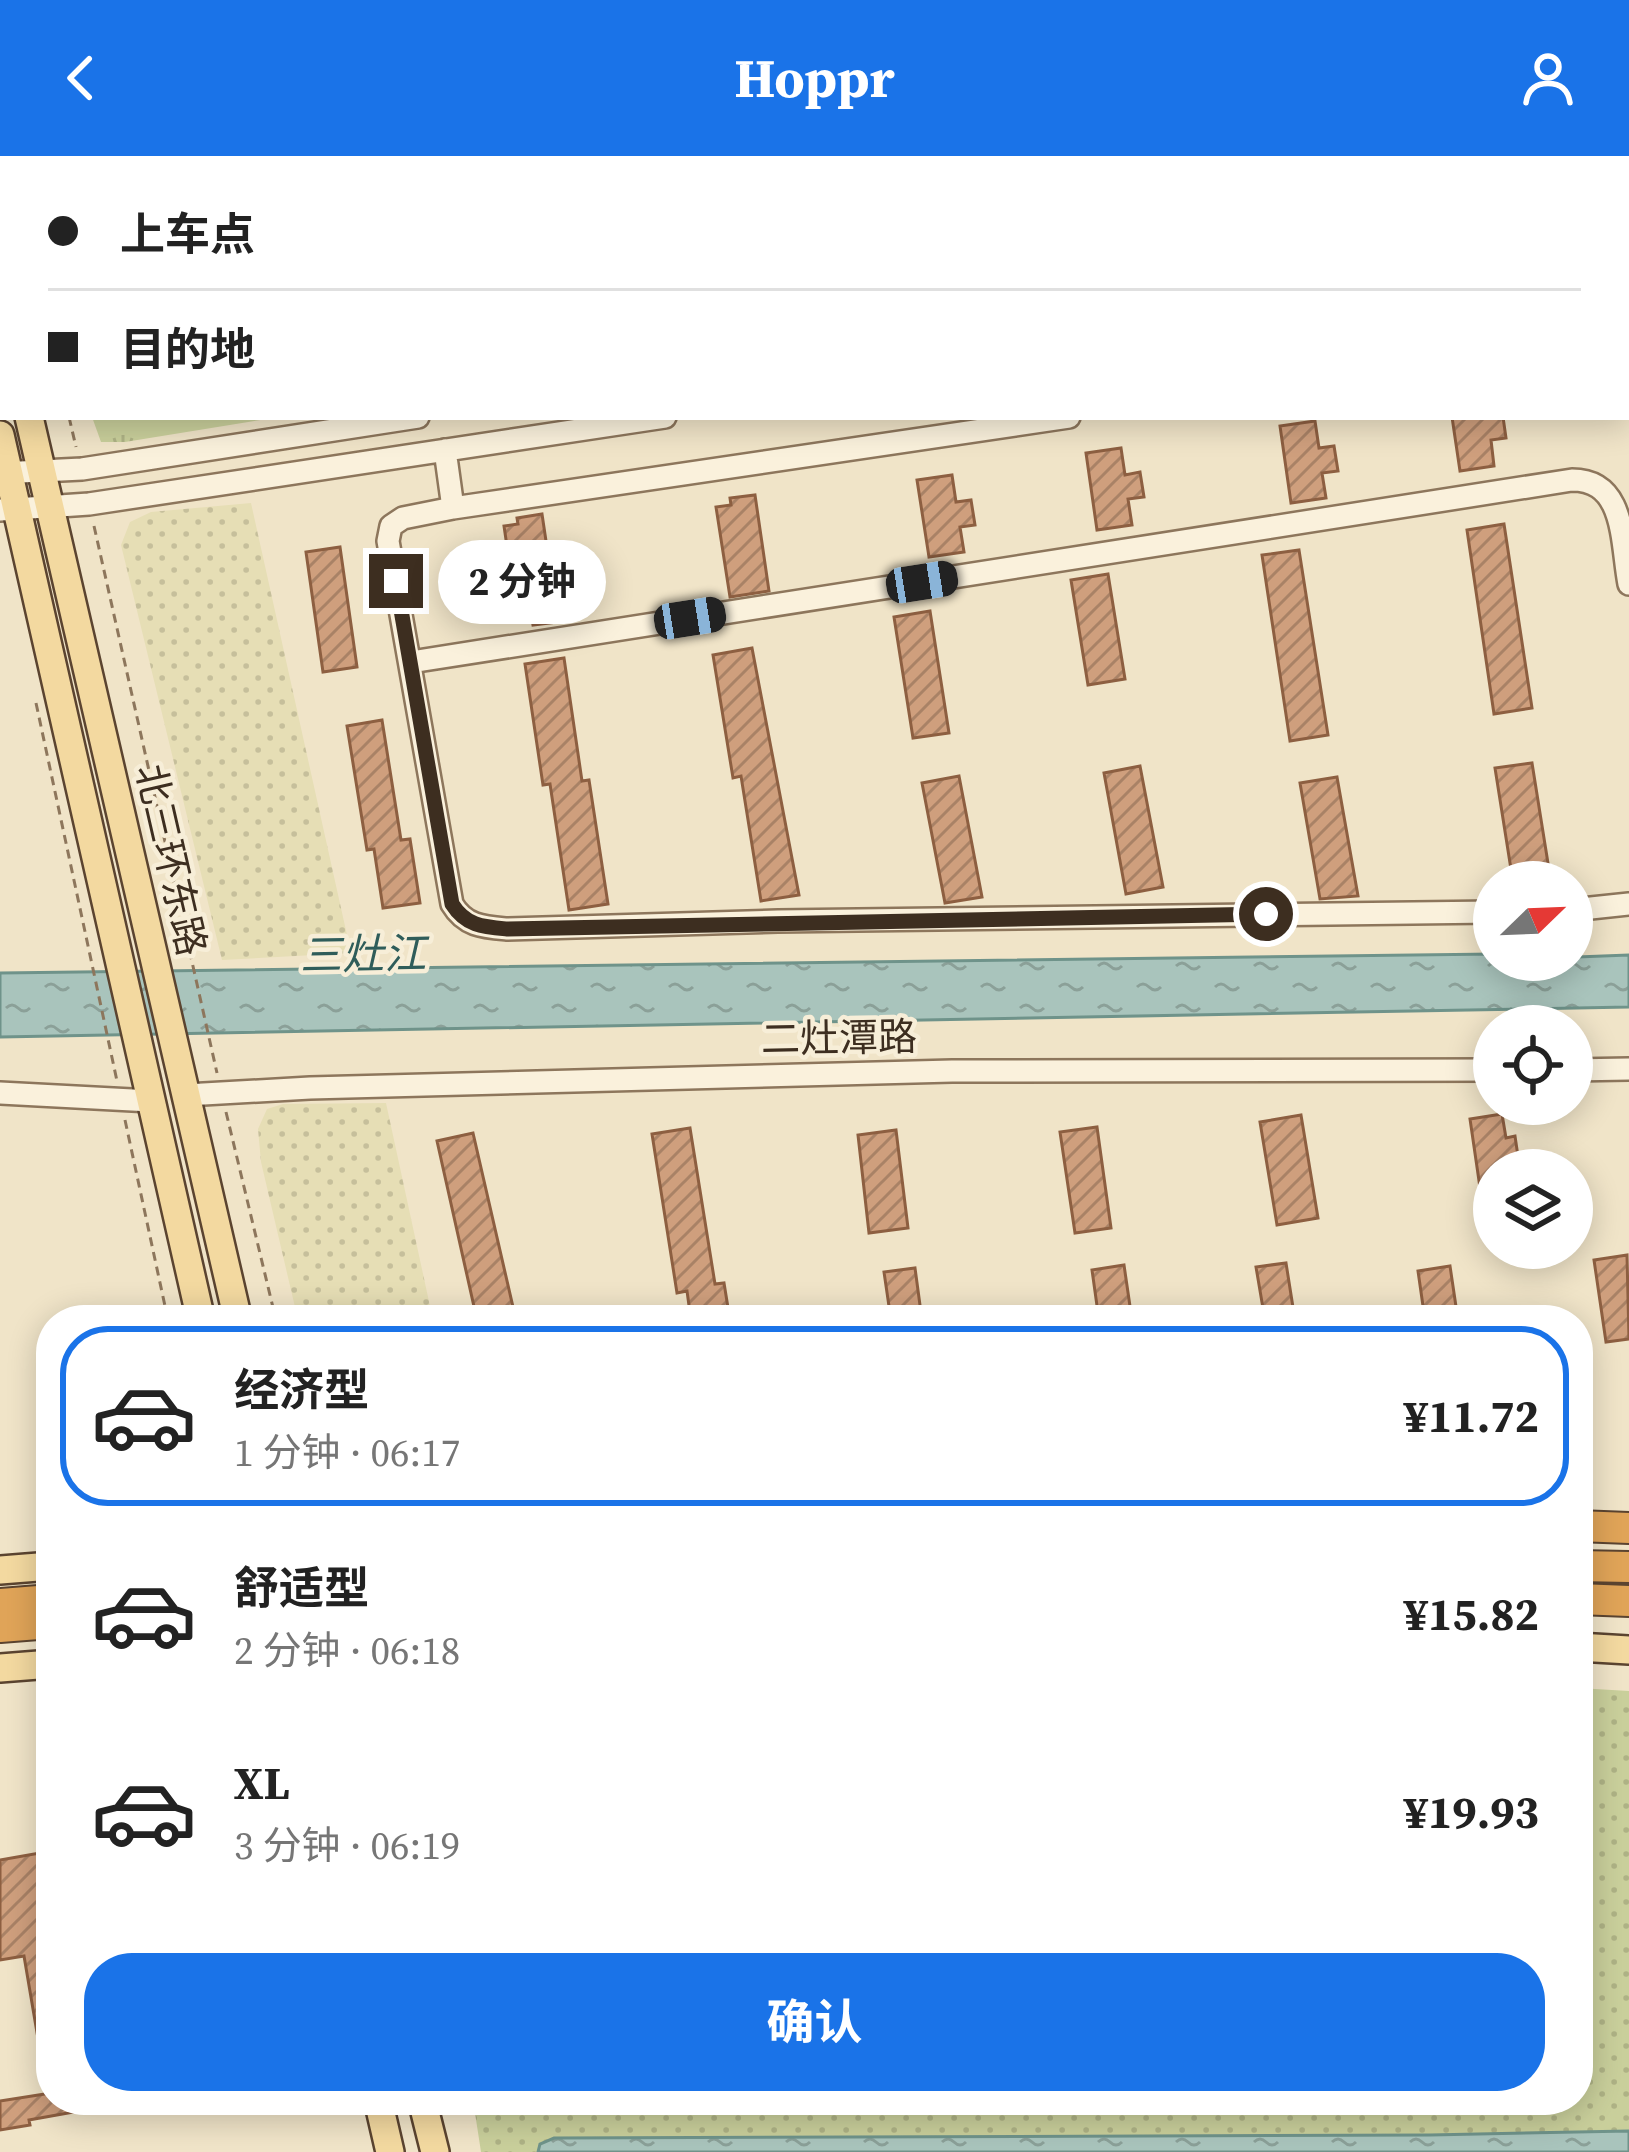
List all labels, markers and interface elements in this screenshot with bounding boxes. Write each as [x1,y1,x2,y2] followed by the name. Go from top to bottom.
[734,41,895,115] text: Hoppr
[48,45,114,111] icon: back
[1515,45,1581,111] icon: person
[120,203,255,265] text: 上车点
[120,318,255,380] text: 目的地
[438,539,606,623] callout: 2 分钟
[369,554,423,608] route end
[468,555,576,608] text: 2 分钟
[884,559,960,605] car
[652,595,728,641] car
[123,759,219,961] street label: 北三环东路
[1473,861,1593,981] north arrow
[1473,861,1593,1269] map controls
[1239,887,1293,941] route start
[299,924,430,984] water label: 三灶江
[1473,1005,1593,1125] button: locate
[761,1010,917,1066] street label: 二灶潭路
[1473,1149,1593,1269] button: layers
[234,1359,369,1421] text: 经济型
[90,1362,198,1470] icon: car
[1404,1385,1539,1447] text: ¥11.72
[234,1426,460,1479] text: 1 分钟 · 06:17
[234,1557,369,1619] text: 舒适型
[90,1560,198,1668] icon: car
[1404,1583,1539,1645] text: ¥15.82
[234,1624,460,1677] text: 2 分钟 · 06:18
[234,1752,290,1814] text: XL
[90,1758,198,1866] icon: car
[1404,1781,1539,1843] text: ¥19.93
[234,1819,460,1872] text: 3 分钟 · 06:19
[84,1953,1545,2091] button: 确认

